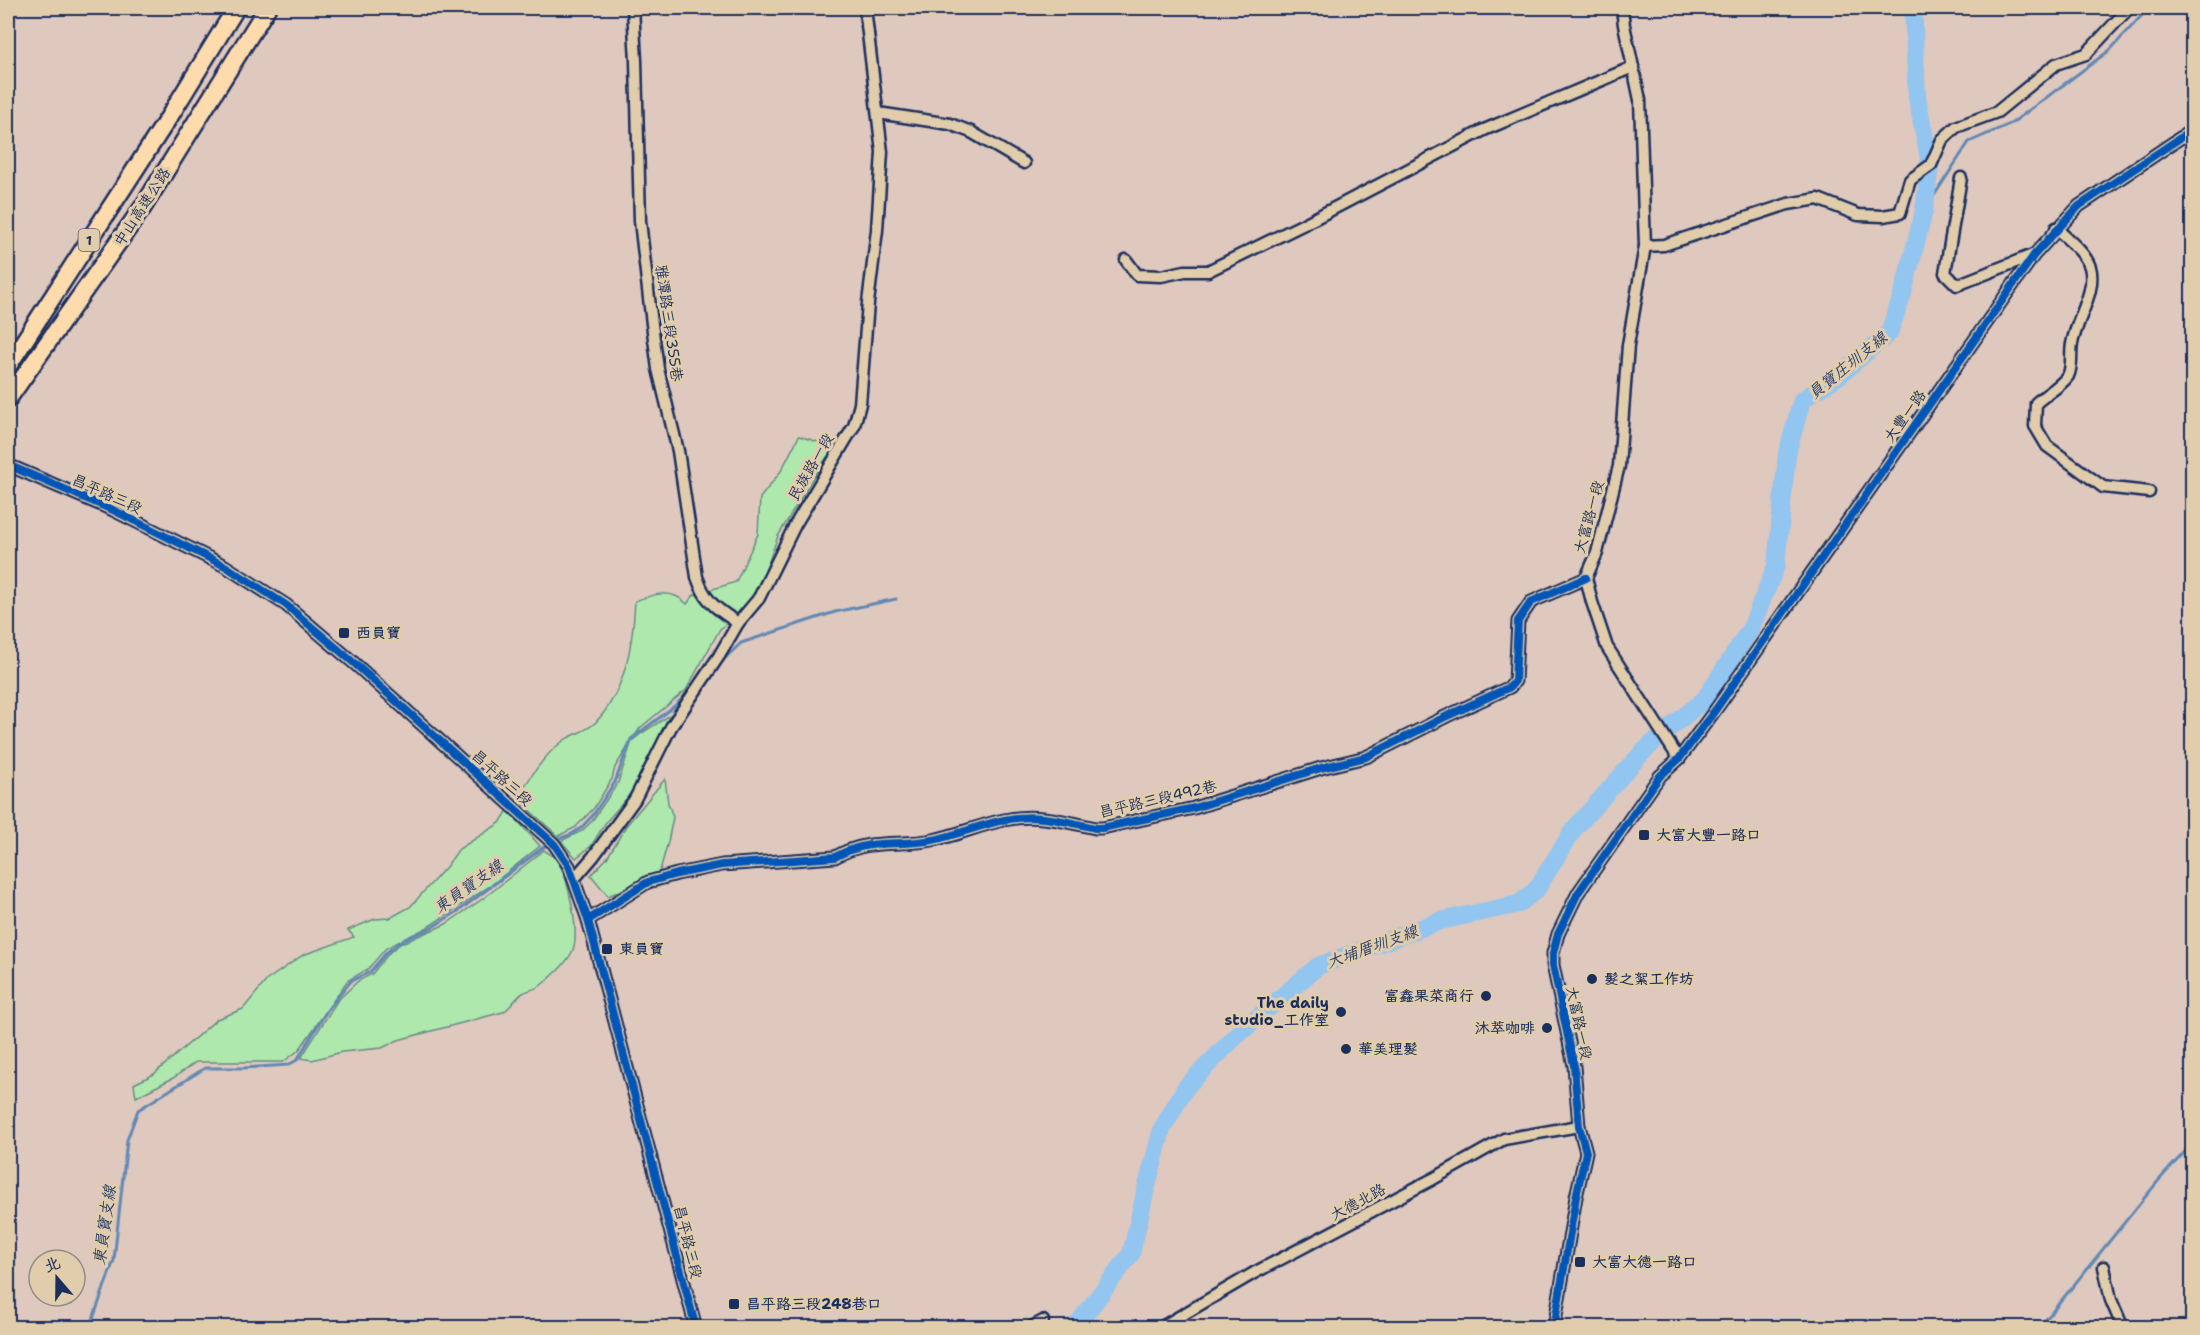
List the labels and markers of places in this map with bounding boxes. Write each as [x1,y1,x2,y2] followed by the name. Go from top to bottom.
[356,623,401,643] place label: 西員寶
[337,626,351,640] marker: 西員寶
[1656,825,1761,845] place label: 大富大豐一路口
[1637,828,1651,842] marker: 大富大豐一路口
[619,939,664,959] place label: 東員寶
[600,942,614,956] marker: 東員寶
[1604,969,1694,989] place label: 髮之絮工作坊
[1585,972,1599,986] marker: 髮之絮工作坊
[1384,986,1474,1006] place label: 富鑫果菜商行
[1479,989,1493,1003] marker: 富鑫果菜商行
[1224,993,1329,1030] place label: The daily studio_工作室
[1334,1005,1348,1019] marker: The daily studio_工作室
[1475,1018,1535,1038] place label: 沐萃咖啡
[1540,1021,1554,1035] marker: 沐萃咖啡
[1358,1039,1418,1059] place label: 華美理髮
[1339,1042,1353,1056] marker: 華美理髮
[1592,1252,1697,1272] place label: 大富大德一路口
[1573,1255,1587,1269] marker: 大富大德一路口
[746,1294,882,1314] place label: 昌平路三段248巷口
[727,1297,741,1311] marker: 昌平路三段248巷口

